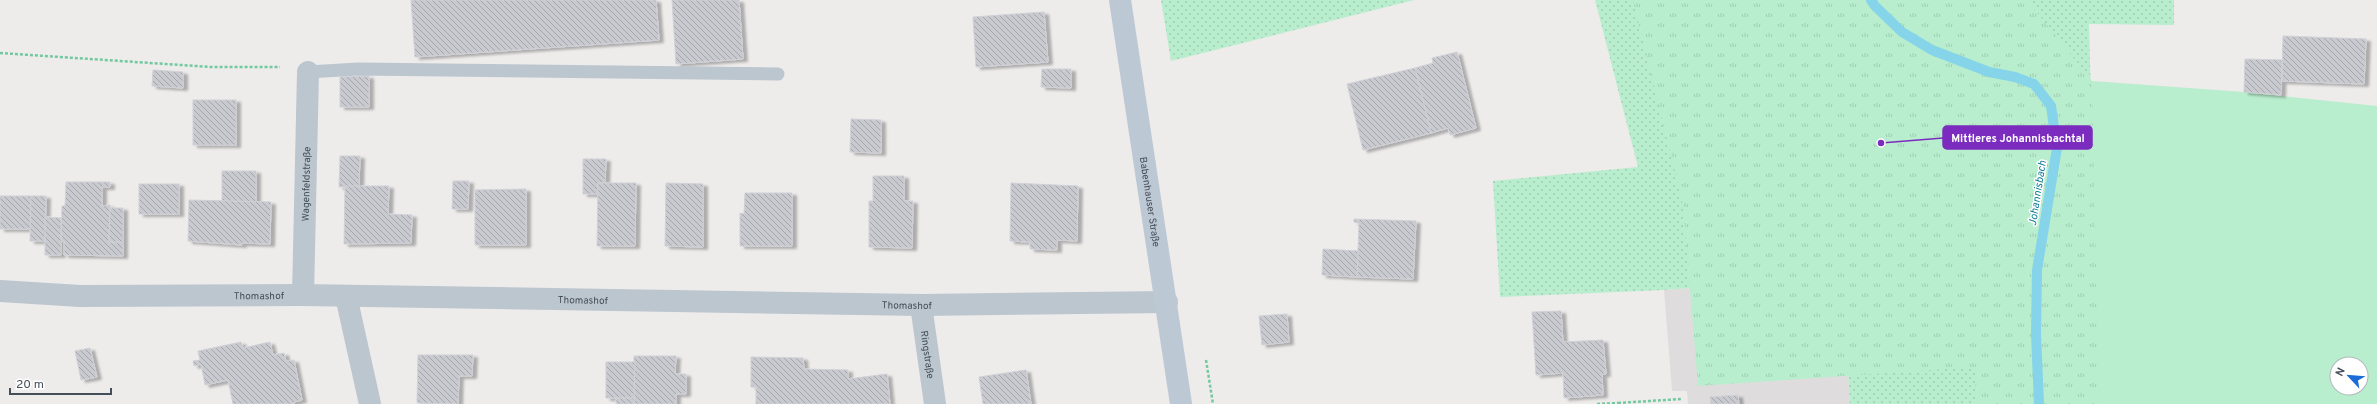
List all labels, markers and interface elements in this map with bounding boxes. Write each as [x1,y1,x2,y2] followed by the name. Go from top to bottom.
[1943,126,2092,149] callout: Mittleres Johannisbachtal
[1951,132,2085,146] text: Mittleres Johannisbachtal
[300,146,314,222] street label: Wagenfeldstraße
[1136,156,1162,248] street label: Babenhauser Straße
[2026,159,2050,227] water label: Johannisbach
[234,290,285,303] street label: Thomashof
[558,294,609,308] street label: Thomashof
[881,299,933,313] street label: Thomashof
[917,330,936,380] street label: Ringstraße
[2329,356,2369,396] north arrow
[2333,365,2349,379] text: N
[10,370,111,396] scale bar
[16,377,44,393] text: 20 m

